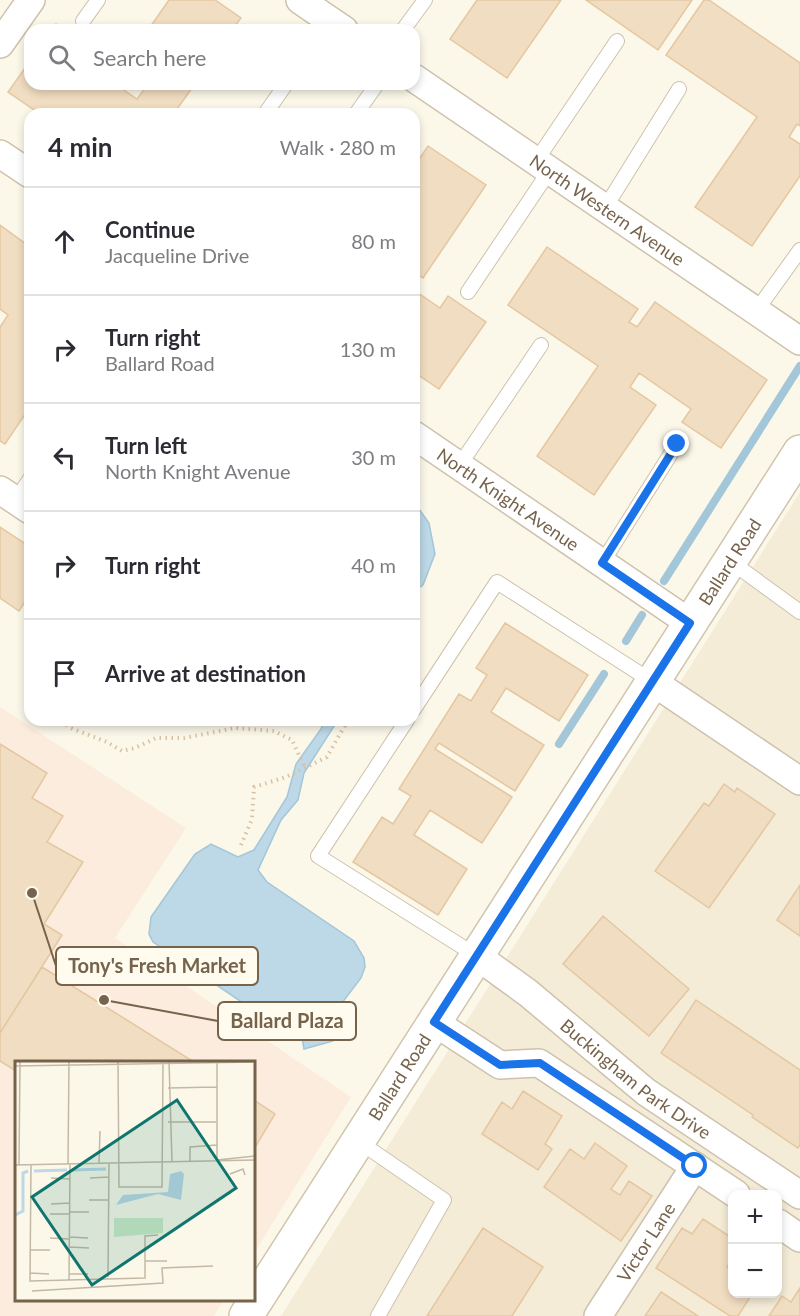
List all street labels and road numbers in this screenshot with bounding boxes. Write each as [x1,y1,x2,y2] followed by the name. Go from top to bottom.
[526,149,689,270] street label: North Western Avenue
[433,443,583,555] street label: North Knight Avenue
[694,514,766,609] street label: Ballard Road
[556,1014,715,1143] street label: Buckingham Park Drive
[363,1029,435,1124] street label: Ballard Road
[612,1198,680,1286] street label: Victor Lane

